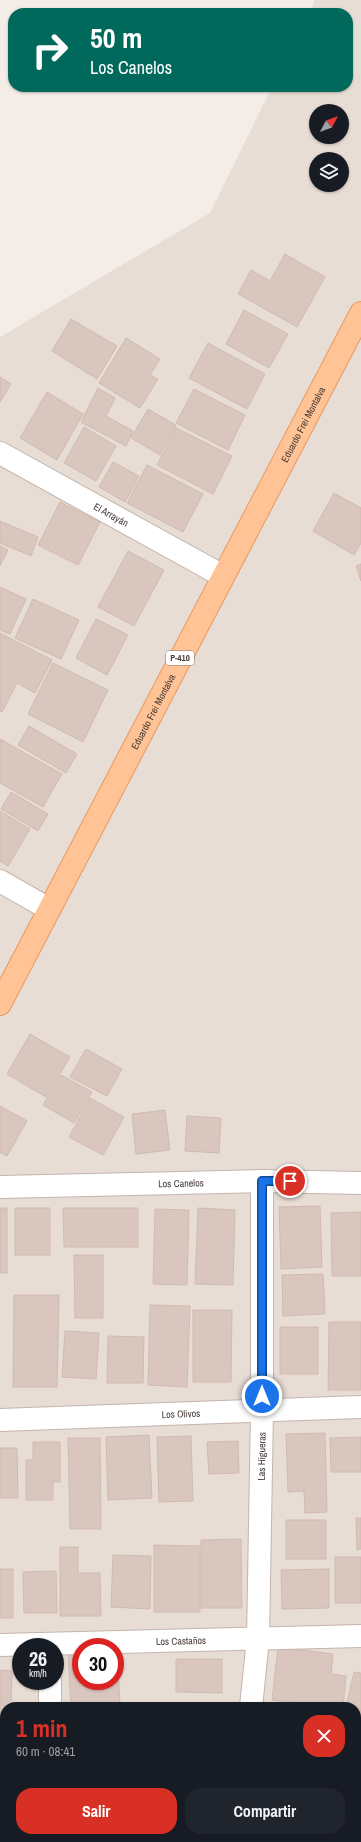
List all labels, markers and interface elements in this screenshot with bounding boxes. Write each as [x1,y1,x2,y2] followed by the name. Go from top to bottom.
[90,19,142,57] text: 50 m
[24,24,76,76] icon: right
[90,55,172,80] text: Los Canelos
[309,104,349,144] north arrow
[309,104,349,192] map controls
[309,152,349,192] button: layers
[278,384,329,465] street label: Eduardo Frei Montalva
[91,500,131,530] street label: El Arrayán
[166,651,194,665] road number: P-410
[128,671,179,752] street label: Eduardo Frei Montalva
[273,1164,307,1198] pin
[279,1170,301,1192] icon: arrive
[158,1176,204,1190] street label: Los Canelos
[241,1375,283,1417] position arrow
[161,1407,201,1421] street label: Los Olivos
[255,1432,269,1481] street label: Las Higueras
[156,1634,206,1648] street label: Los Castaños
[72,1638,124,1690] speed limit sign: 30
[29,1645,47,1672] text: 26
[29,1667,47,1680] text: km/h
[16,1712,67,1744] text: 1 min
[303,1715,345,1757] button: close
[16,1743,75,1760] text: 60 m · 08:41
[16,1788,177,1834] button: Salir
[185,1788,345,1834] button: Compartir

